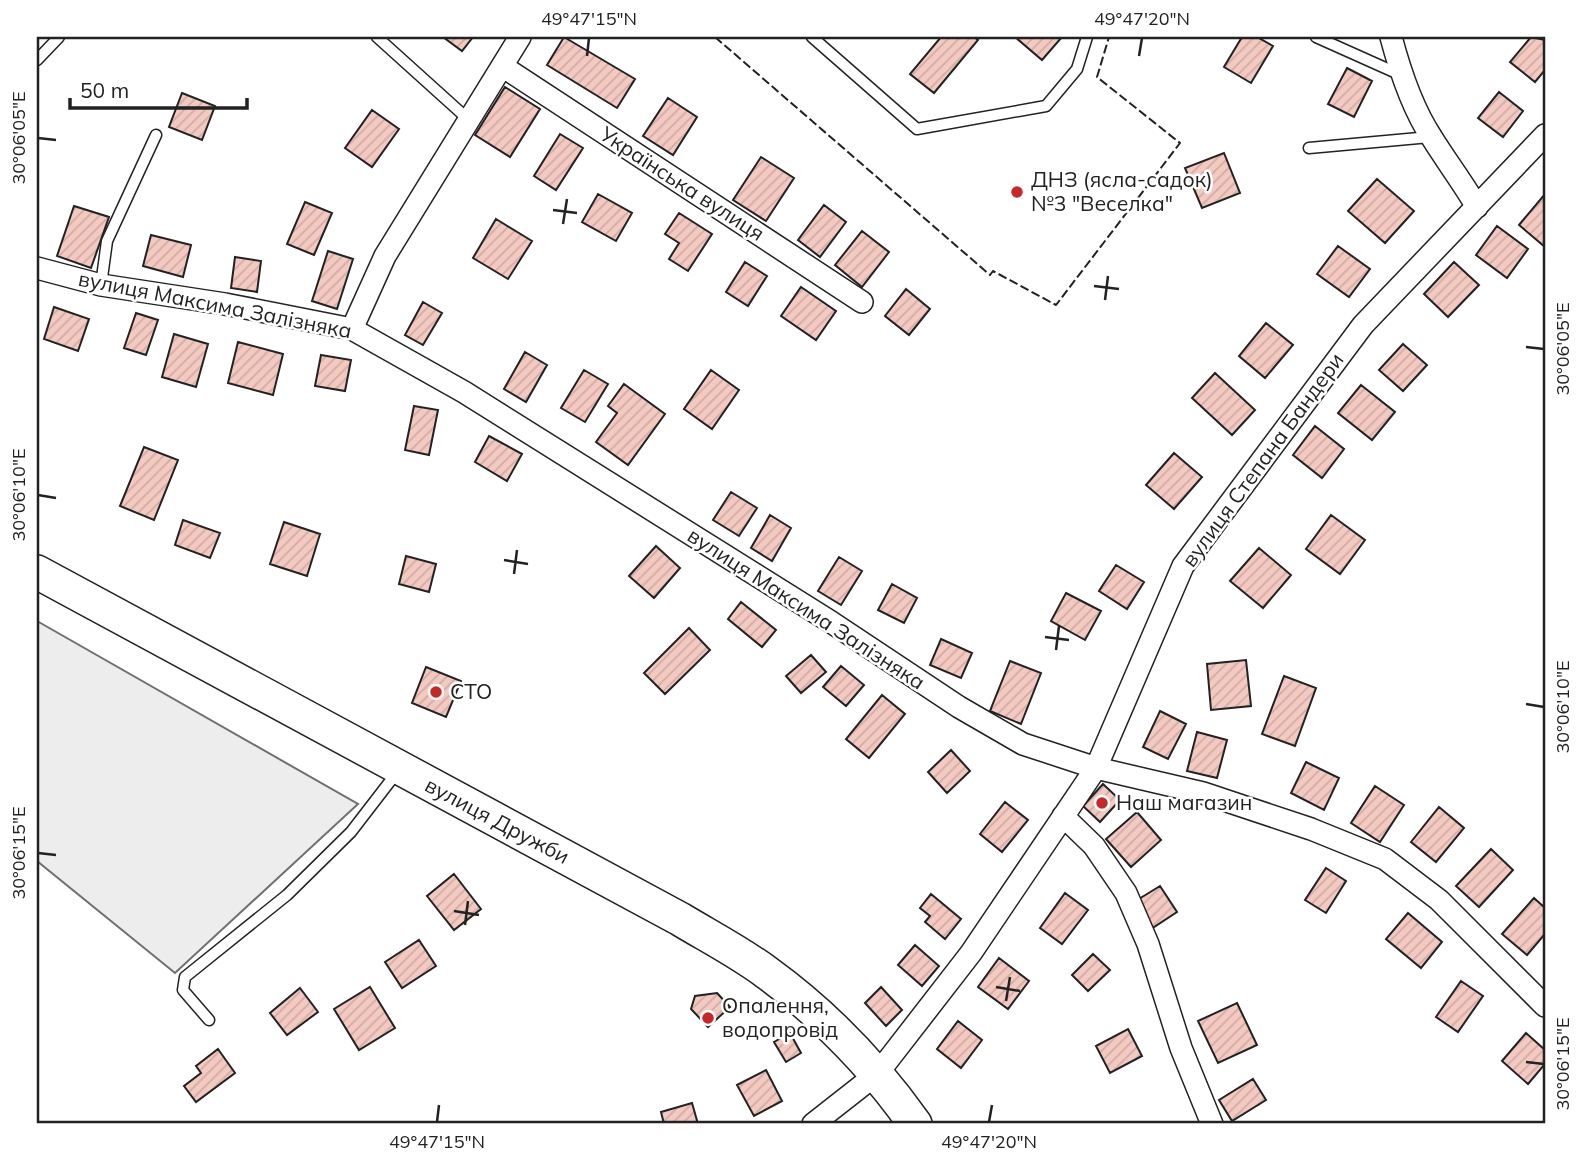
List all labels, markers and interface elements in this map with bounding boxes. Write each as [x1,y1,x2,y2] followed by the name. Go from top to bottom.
[541,7,637,30] text: 49°47'15"N
[1094,7,1190,30] text: 49°47'20"N
[70,66,247,110] scale bar
[80,77,129,103] text: 50 m
[7,91,30,185] text: 30°06'05"E
[595,120,770,246] street label: Українська вулиця
[1031,166,1213,216] place label: ДНЗ (ясла-садок) №3 "Веселка"
[1009,184,1025,200] marker: ДНЗ (ясла-садок) №3 "Веселка"
[76,265,354,343] street label: вулиця Максима Залізняка
[1551,302,1574,396] text: 30°06'05"E
[1176,347,1349,571] street label: вулиця Степана Бандери
[7,448,30,542] text: 30°06'10"E
[683,522,930,695] street label: вулиця Максима Залізняка
[1551,660,1574,754] text: 30°06'10"E
[450,678,492,704] place label: СТО
[428,684,444,700] marker: СТО
[421,771,574,869] street label: вулиця Дружби
[1116,789,1252,815] place label: Наш магазин
[1094,795,1110,811] marker: Наш магазин
[7,806,30,900] text: 30°06'15"E
[722,992,838,1042] place label: Опалення, водопровід
[700,1010,716,1026] marker: Опалення, водопровід
[1551,1017,1574,1111] text: 30°06'15"E
[389,1130,485,1153] text: 49°47'15"N
[941,1130,1037,1153] text: 49°47'20"N

